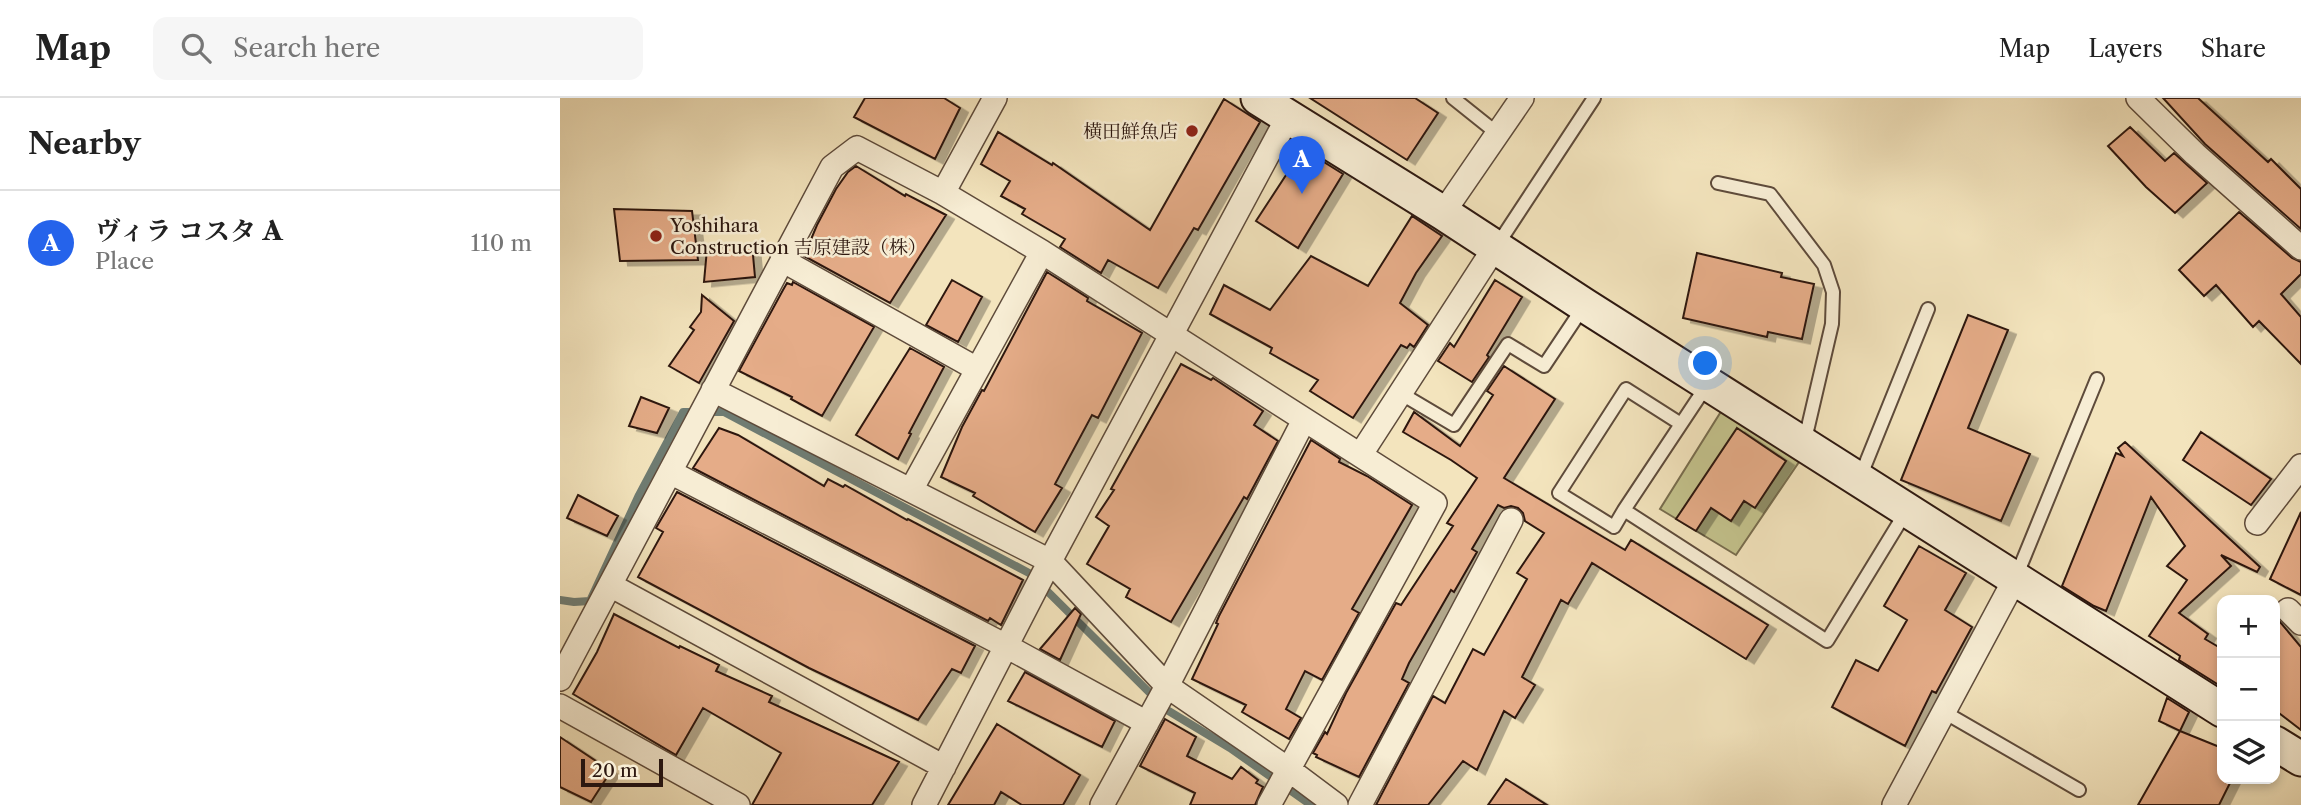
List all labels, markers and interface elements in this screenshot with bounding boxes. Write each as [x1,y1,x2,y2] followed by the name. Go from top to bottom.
[153,17,643,80] search box
[35,28,111,69] text: Map
[177,29,215,67] icon: search
[233,32,380,64] text: Search here
[1999,34,2050,63] text: Map
[2088,34,2163,63] text: Layers
[2201,34,2266,63] text: Share
[1083,120,1178,143] place label: 横田鮮魚店
[1184,123,1200,139] marker: 横田鮮魚店
[28,125,141,162] text: Nearby
[1279,136,1325,194] pin: A
[669,214,927,259] place label: Yoshihara Construction 吉原建設（株）
[95,215,283,247] text: ヴィラ コスタ A
[648,228,664,244] marker: Yoshihara Construction 吉原建設（株）
[42,229,60,257] text: A
[471,229,532,257] text: 110 m
[95,247,154,275] text: Place
[1688,346,1722,380] your location
[2217,595,2280,784] map controls
[2217,595,2280,658] button: +
[2217,658,2280,721] button: −
[2217,721,2280,784] button: layers
[581,756,663,788] scale bar
[592,759,638,782] text: 20 m

